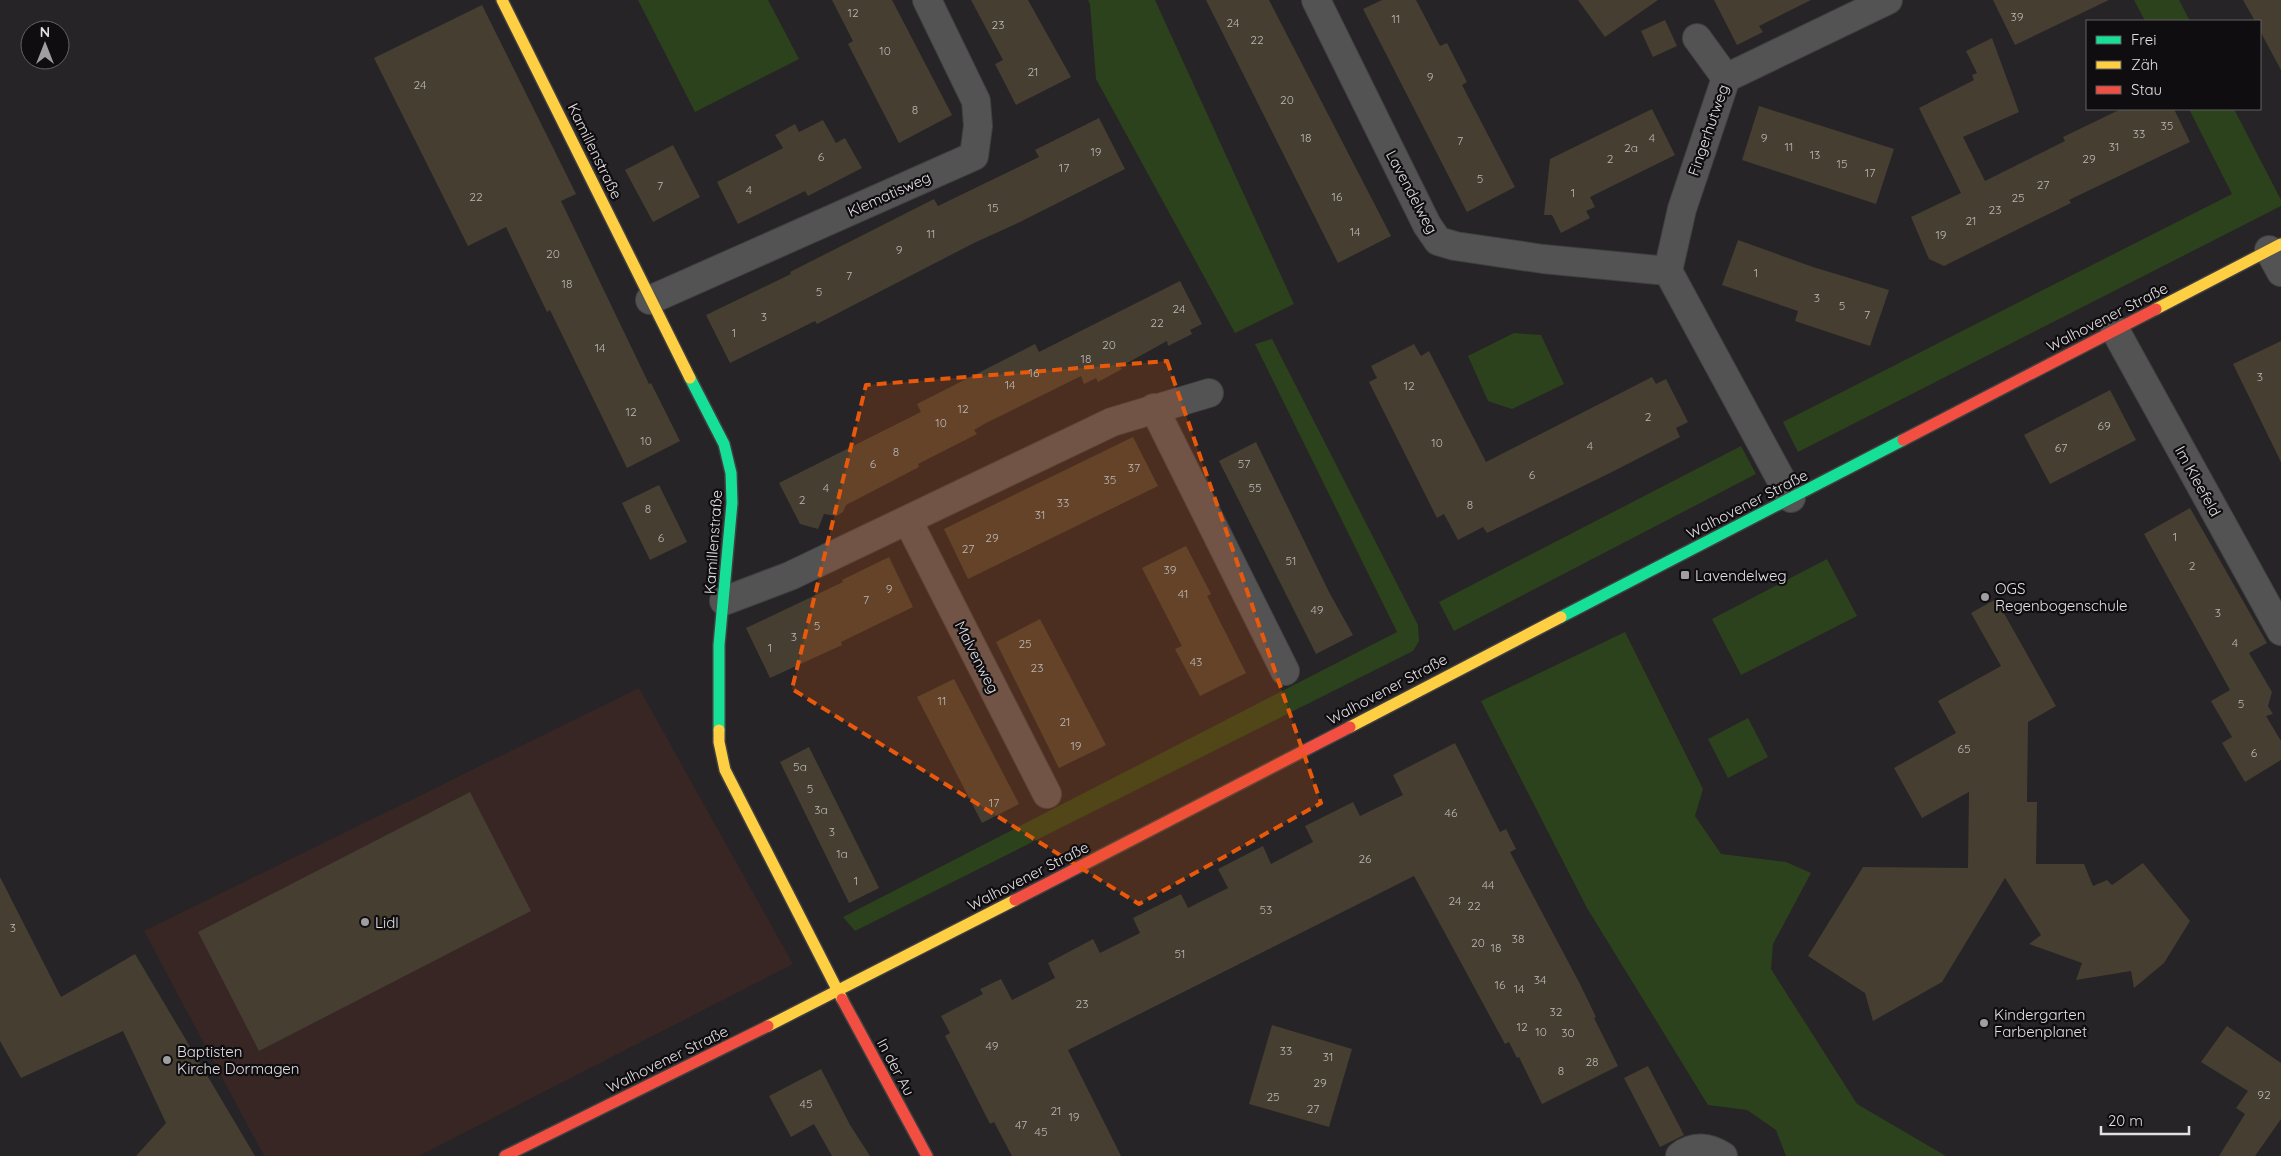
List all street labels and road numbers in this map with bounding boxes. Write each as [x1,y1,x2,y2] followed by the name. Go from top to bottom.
[1683,82,1733,178] street label: Fingerhutweg
[564,100,626,202] street label: Kamillenstraße
[1382,147,1442,237] street label: Lavendelweg
[844,167,934,221] street label: Klematisweg
[2043,278,2171,356] street label: Walhovener Straße
[2171,442,2225,520] street label: Im Kleefeld
[1683,465,1811,543] street label: Walhovener Straße
[700,489,726,595] street label: Kamillenstraße
[951,618,1003,696] street label: Malvenweg
[1324,649,1450,729] street label: Walhovener Straße
[964,837,1092,915] street label: Walhovener Straße
[603,1021,731,1097] street label: Walhovener Straße
[873,1035,919,1099] street label: In der Au

